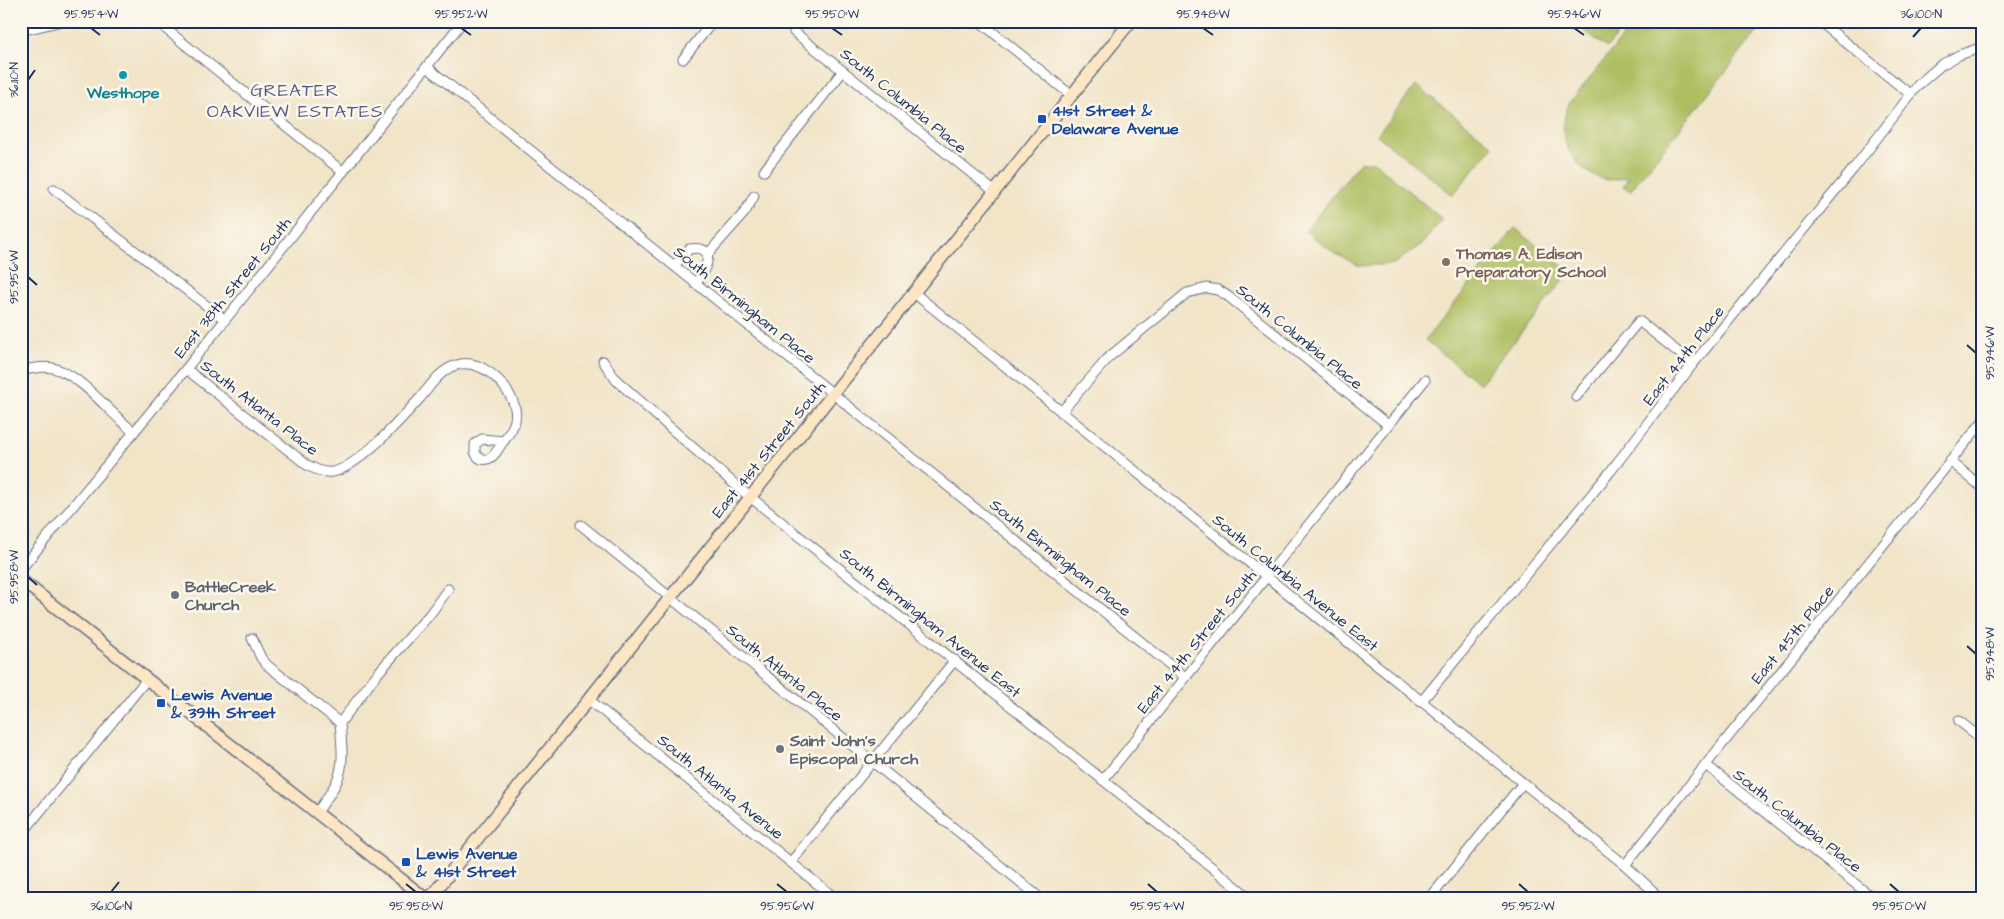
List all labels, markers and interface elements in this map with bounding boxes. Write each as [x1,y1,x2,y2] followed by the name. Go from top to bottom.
[64,6,119,23] text: 95.954°W
[434,6,488,23] text: 95.952°W
[805,6,860,23] text: 95.950°W
[1176,6,1231,23] text: 95.948°W
[1547,6,1601,23] text: 95.946°W
[1900,6,1943,23] text: 36.100°N
[835,43,972,159] street label: South Columbia Place
[6,61,23,98] text: 36.110°N
[117,69,129,81] marker: Westhope
[207,78,383,124] district label: GREATER OAKVIEW ESTATES
[86,82,160,104] place label: Westhope
[1052,100,1179,140] place label: 41st Street & Delaware Avenue
[1036,113,1048,125] marker: 41st Street & Delaware Avenue
[169,212,297,363] street label: East 38th Street South
[668,241,820,370] street label: South Birmingham Place
[1455,243,1607,284] place label: Thomas A. Edison Preparatory School
[6,249,23,304] text: 95.956°W
[1440,256,1452,268] marker: Thomas A. Edison Preparatory School
[1231,279,1368,395] street label: South Columbia Place
[1638,301,1730,410] street label: East 44th Place
[1982,326,1999,380] text: 95.946°W
[196,355,323,461] street label: South Atlanta Place
[707,377,831,523] street label: East 41st Street South
[984,494,1136,623] street label: South Birmingham Place
[1208,509,1384,657] street label: South Columbia Avenue East
[834,543,1026,704] street label: South Birmingham Avenue East
[6,549,23,604] text: 95.958°W
[1132,565,1262,718] street label: East 44th Street South
[185,576,276,616] place label: BattleCreek Church
[1746,580,1840,689] street label: East 45th Place
[169,589,181,601] marker: BattleCreek Church
[721,619,848,727] street label: South Atlanta Place
[1982,626,1999,681] text: 95.948°W
[170,684,276,724] place label: Lewis Avenue & 39th Street
[155,697,167,709] marker: Lewis Avenue & 39th Street
[653,729,788,845] street label: South Atlanta Avenue
[789,730,919,770] place label: Saint John's Episcopal Church
[774,743,786,755] marker: Saint John's Episcopal Church
[1729,764,1866,878] street label: South Columbia Place
[415,843,518,883] place label: Lewis Avenue & 41st Street
[400,856,412,868] marker: Lewis Avenue & 41st Street
[90,898,133,915] text: 36.106°N
[389,898,444,915] text: 95.958°W
[760,898,815,915] text: 95.956°W
[1130,898,1185,915] text: 95.954°W
[1501,898,1555,915] text: 95.952°W
[1872,898,1927,915] text: 95.950°W

